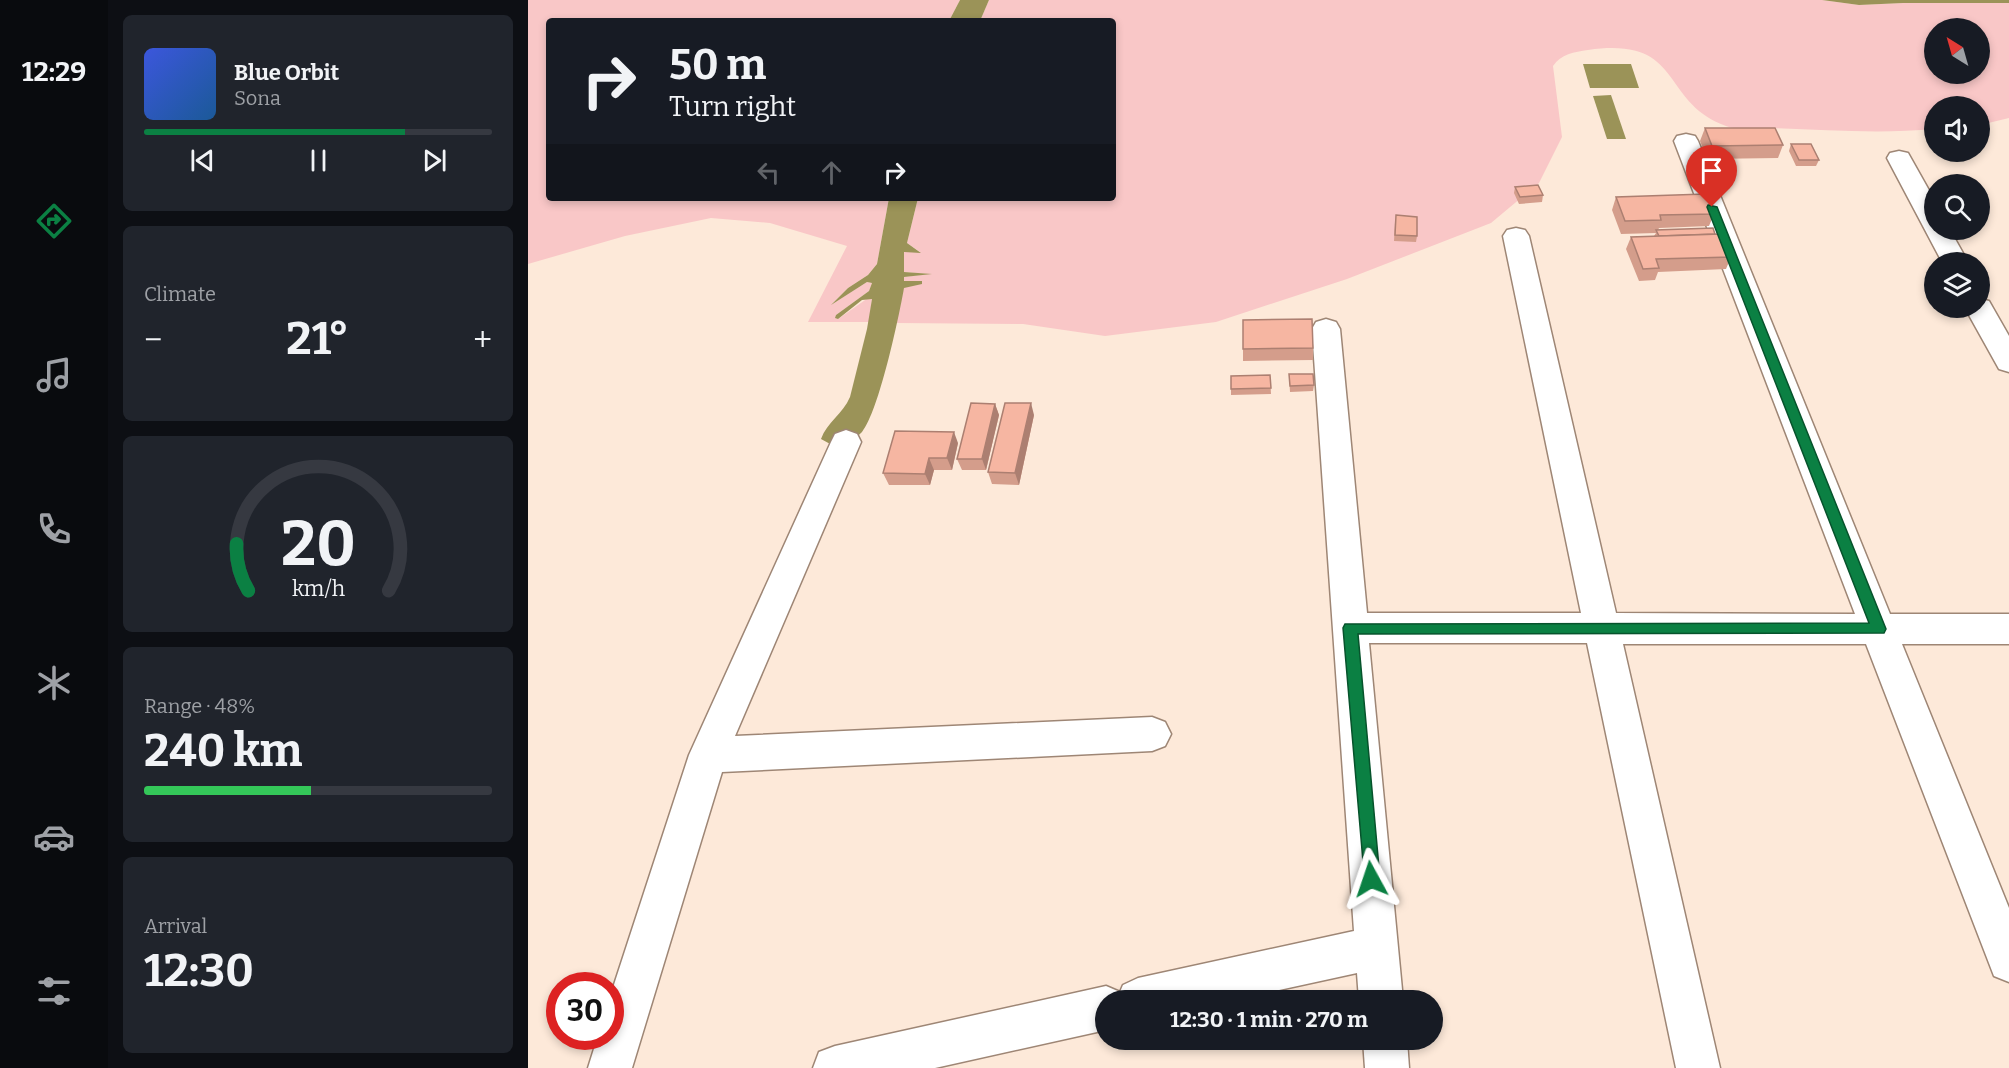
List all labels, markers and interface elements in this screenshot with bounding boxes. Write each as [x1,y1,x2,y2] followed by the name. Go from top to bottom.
[1924,18,1990,84] north arrow
[1924,18,1990,318] map controls
[669,40,766,90] text: 50 m
[570,42,648,120] icon: right
[22,56,86,88] text: 12:29
[234,59,339,86] text: Blue Orbit
[234,86,281,110] text: Sona
[669,91,796,123] text: Turn right
[1924,96,1990,162] button: sound
[186,144,219,177] icon: previous
[302,144,335,177] icon: pause
[418,144,451,177] icon: next
[1686,145,1737,207] pin
[1695,154,1728,187] icon: arrive
[752,156,785,189] icon: left
[815,156,848,189] icon: ahead
[878,156,911,189] icon: right
[1924,174,1990,240] button: search
[33,200,75,242] icon: directions
[1924,252,1990,318] button: layers
[144,282,216,306] text: Climate
[286,312,349,366] text: 21°
[144,320,162,360] text: −
[473,320,492,360] text: +
[33,354,75,396] icon: music
[281,507,355,582] text: 20
[33,508,75,550] icon: phone
[291,576,345,602] text: km/h
[33,662,75,704] icon: climate
[144,694,255,718] text: Range · 48%
[144,724,302,778] text: 240 km
[33,816,75,858] icon: car
[1339,847,1403,911] position arrow
[144,914,207,938] text: Arrival
[144,944,254,998] text: 12:30
[33,970,75,1012] icon: filters
[546,972,624,1050] speed limit sign: 30
[1170,1006,1368,1033] text: 12:30 · 1 min · 270 m

